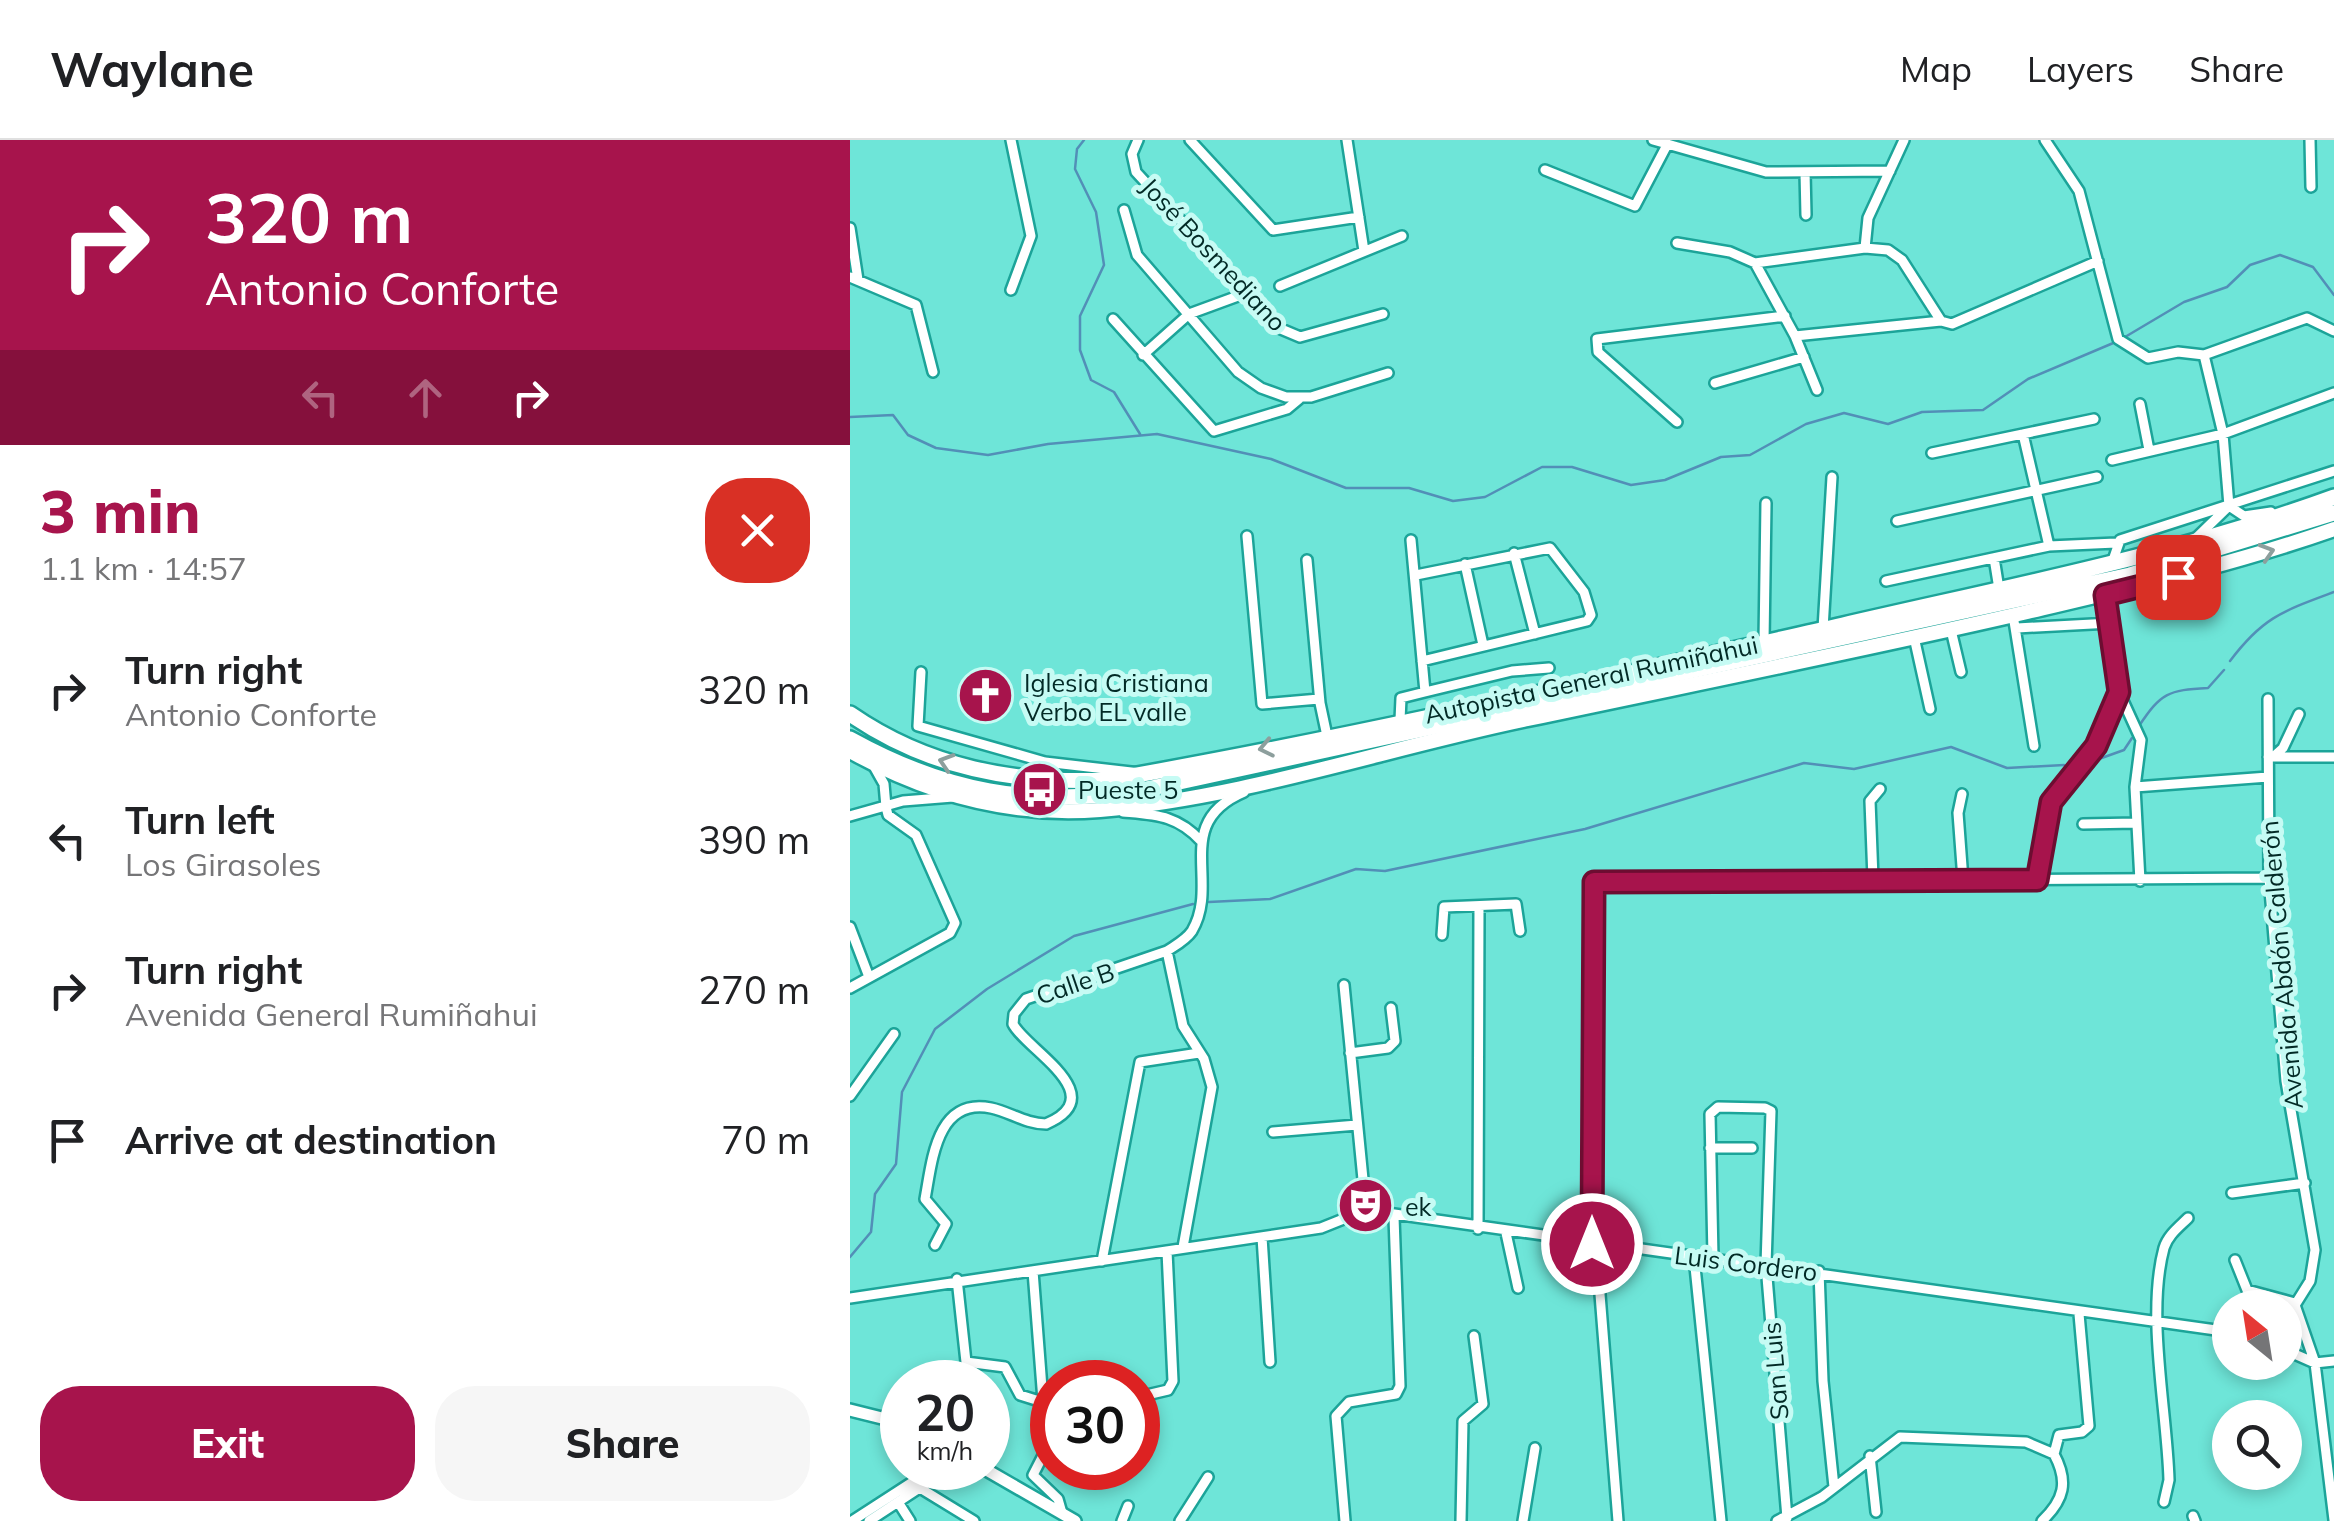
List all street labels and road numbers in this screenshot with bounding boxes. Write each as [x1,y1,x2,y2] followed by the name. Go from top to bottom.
[1135,171,1293,337] street label: José Bosmediano
[1421,628,1761,730] street label: Autopista General Rumiñahui
[2253,819,2309,1111] street label: Avenida Abdón Calderón
[1032,955,1118,1011] street label: Calle B
[1673,1239,1819,1287] street label: Luis Cordero
[1755,1321,1795,1421] street label: San Luis

